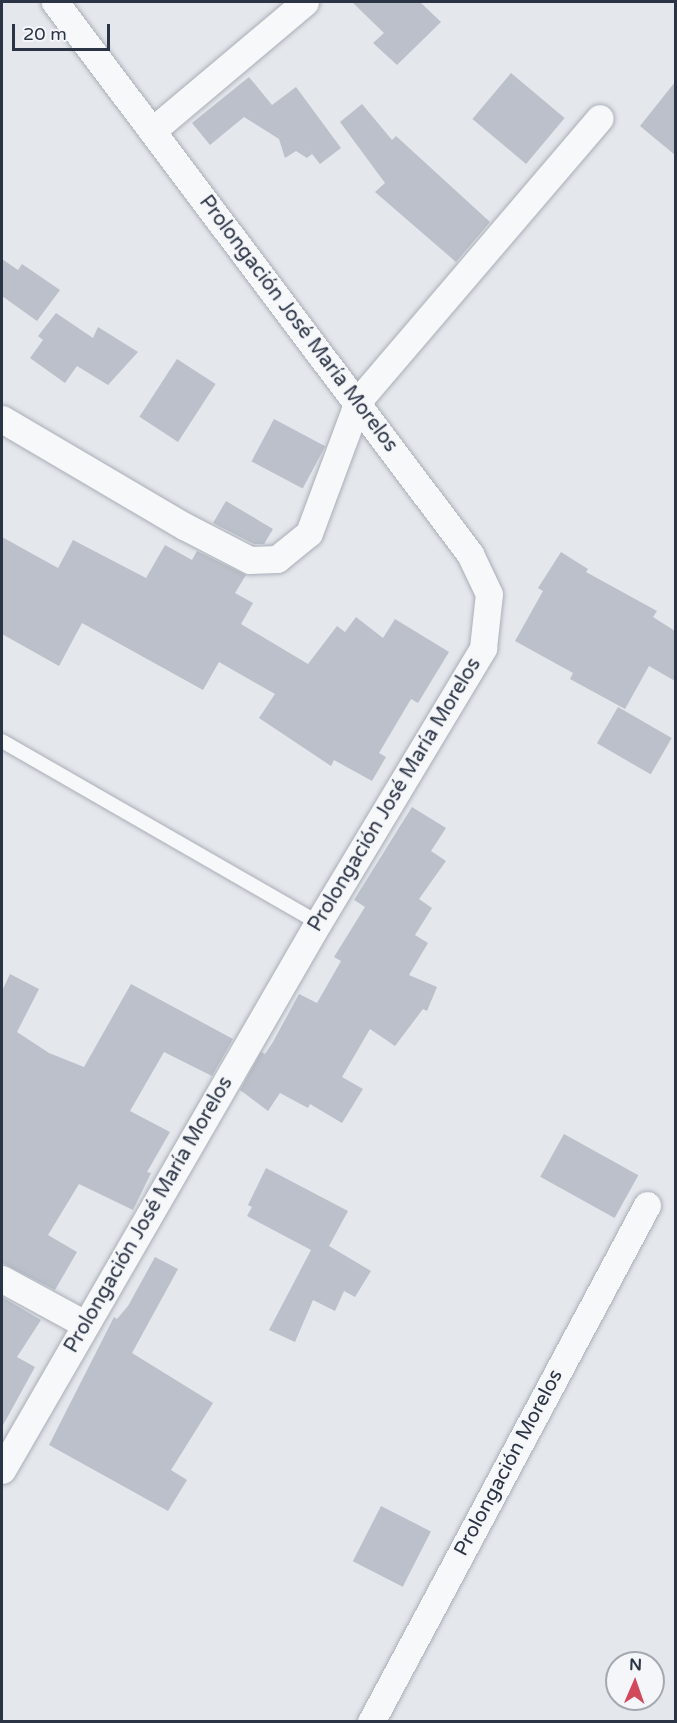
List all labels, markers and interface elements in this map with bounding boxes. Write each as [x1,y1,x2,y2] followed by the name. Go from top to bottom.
[15,12,112,50] scale bar
[23,23,67,45] text: 20 m
[194,191,402,457] street label: Prolongación José María Morelos
[304,654,486,936] street label: Prolongación José María Morelos
[60,1073,238,1357] street label: Prolongación José María Morelos
[450,1366,568,1560] street label: Prolongación Morelos
[605,1651,665,1711] north arrow
[629,1655,642,1675] text: N

